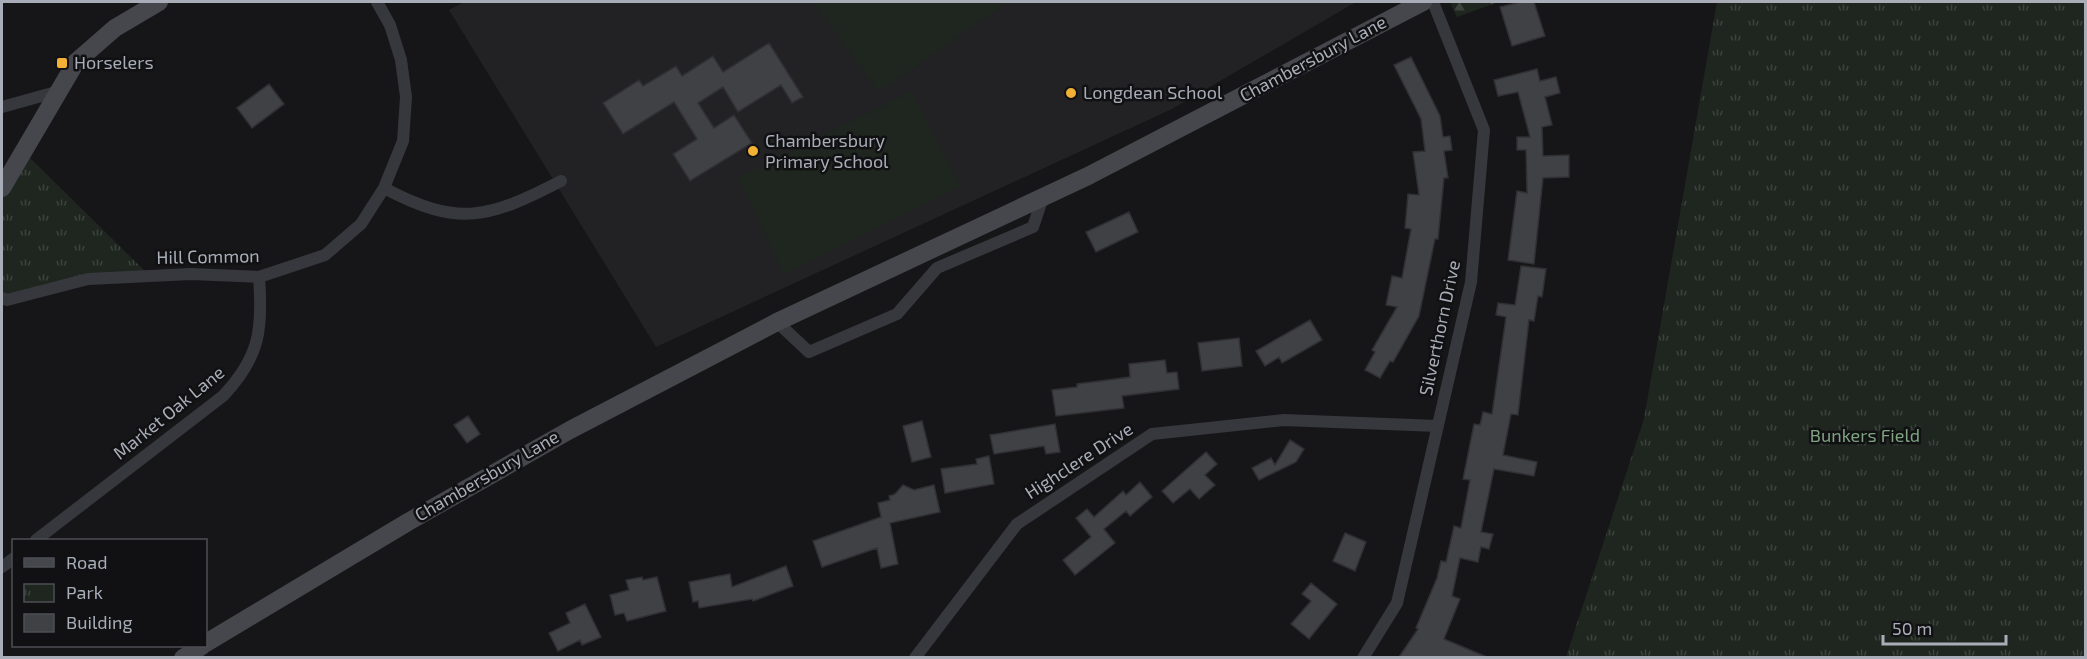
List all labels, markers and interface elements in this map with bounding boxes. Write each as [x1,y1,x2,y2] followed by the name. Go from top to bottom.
[1235,10,1390,106] street label: Chambersbury Lane
[74,51,154,73] place label: Horselers
[55,56,69,70] marker: Horselers
[1083,81,1223,103] place label: Longdean School
[1064,86,1078,100] marker: Longdean School
[765,129,889,172] place label: Chambersbury Primary School
[746,144,760,158] marker: Chambersbury Primary School
[156,244,260,268] street label: Hill Common
[1414,258,1464,397] street label: Silverthorn Drive
[108,361,228,464] street label: Market Oak Lane
[1020,417,1137,503] street label: Highclere Drive
[1810,424,1920,446] park label: Bunkers Field
[411,425,562,525] street label: Chambersbury Lane
[12,539,207,647] legend
[66,551,107,573] text: Road
[66,581,103,603] text: Park
[1883,608,2006,646] scale bar
[66,611,133,633] text: Building
[1892,617,1932,639] text: 50 m

